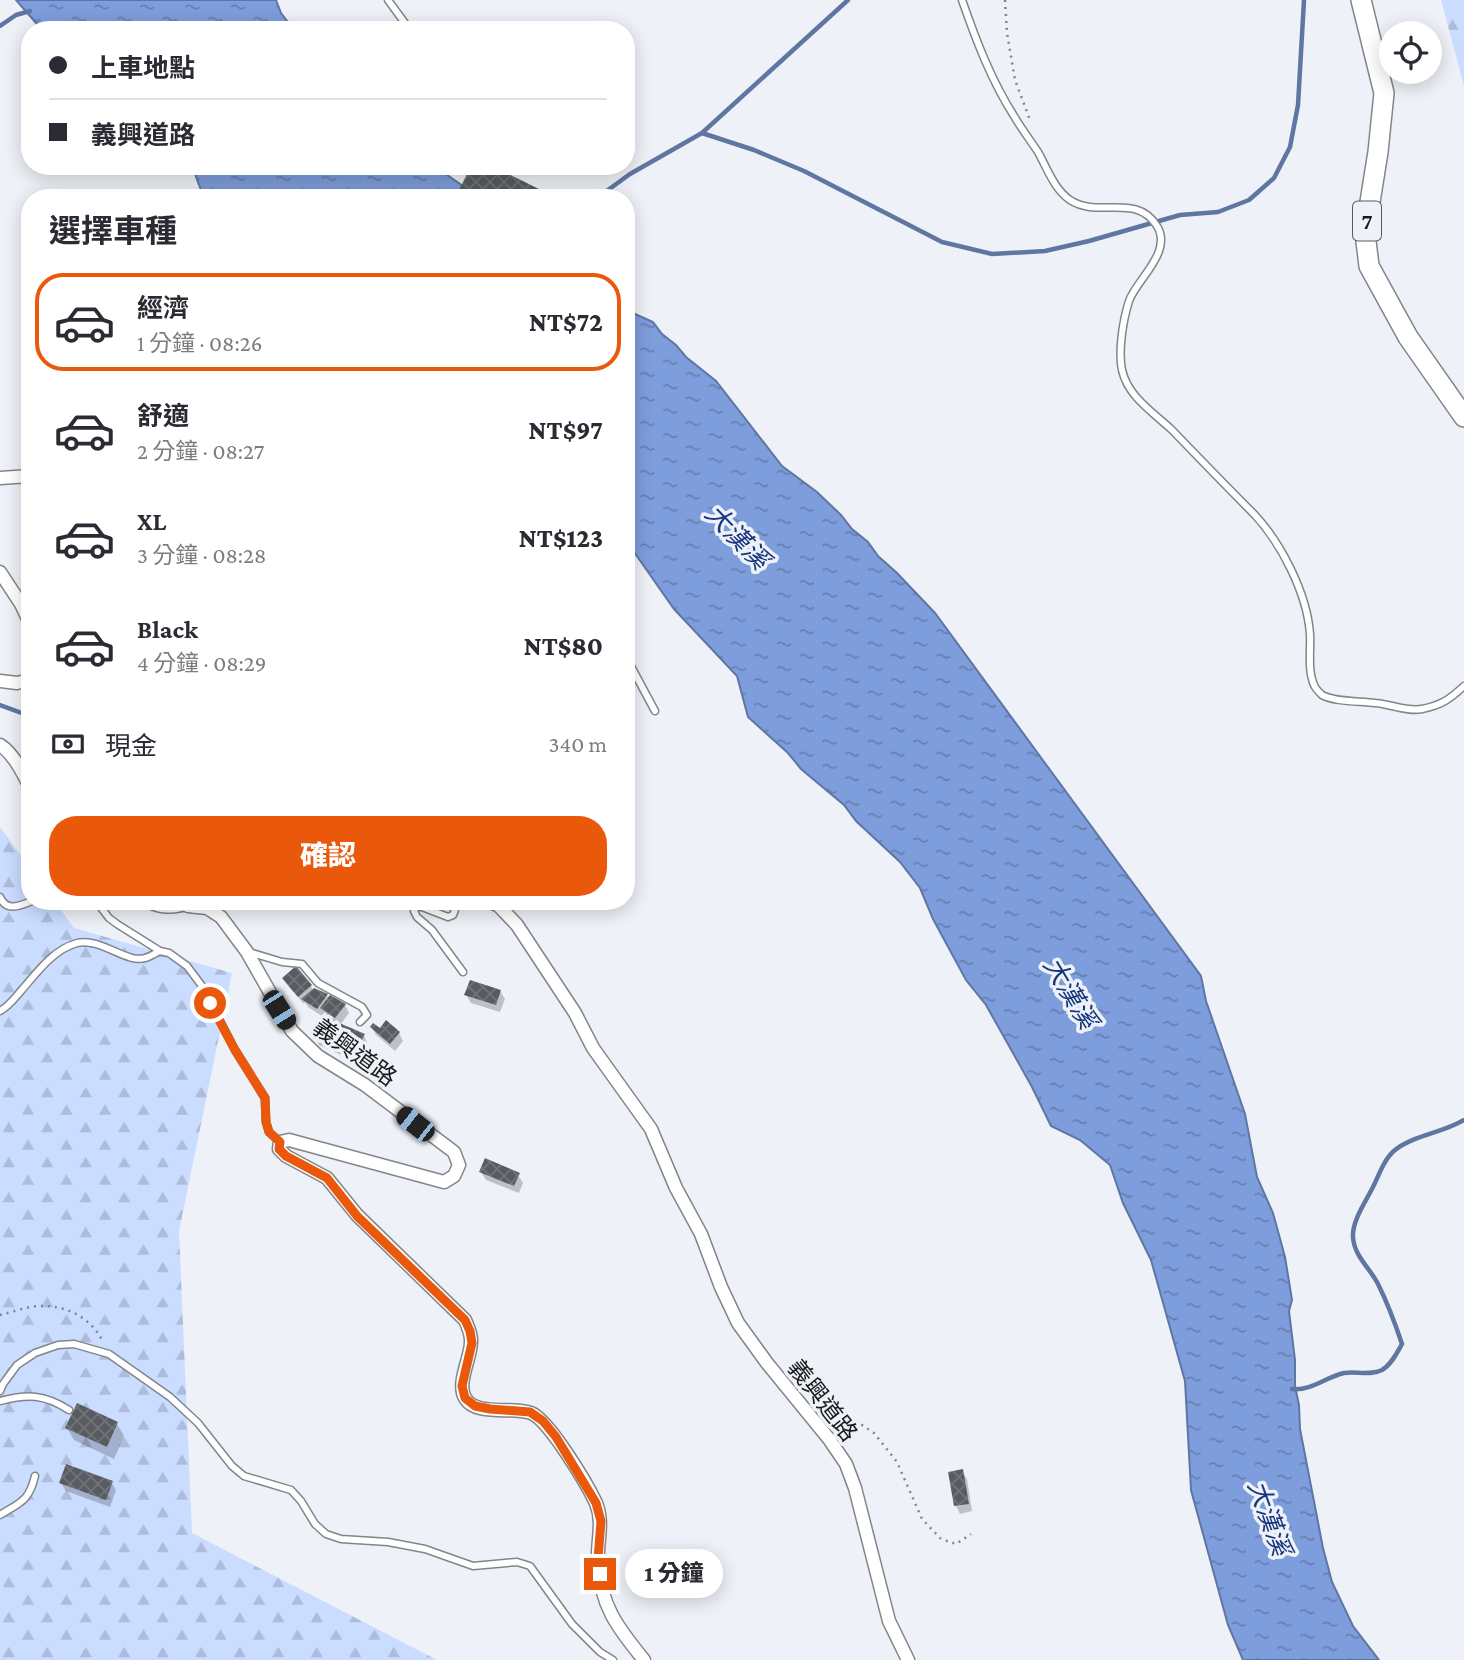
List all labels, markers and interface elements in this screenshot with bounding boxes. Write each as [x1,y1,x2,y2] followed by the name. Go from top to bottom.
[1379,21,1442,84] map controls
[1379,21,1442,84] button: locate
[91,54,195,83] text: 上車地點
[91,121,195,150] text: 義興道路
[1353,202,1381,241] road number: 7
[49,213,177,249] text: 選擇車種
[53,291,116,354] icon: car
[137,294,189,323] text: 經濟
[529,308,603,337] text: NT$72
[137,330,262,356] text: 1 分鐘 · 08:26
[53,399,116,462] icon: car
[137,402,189,431] text: 舒適
[529,416,603,445] text: NT$97
[137,438,264,464] text: 2 分鐘 · 08:27
[699,499,777,578] water label: 大漢溪
[53,507,116,570] icon: car
[137,507,166,536] text: XL
[519,524,603,553] text: NT$123
[137,542,266,568] text: 3 分鐘 · 08:28
[53,615,116,678] icon: car
[137,615,198,644] text: Black
[524,632,603,661] text: NT$80
[137,650,267,676] text: 4 分鐘 · 08:29
[49,725,87,763] icon: cash
[549,731,607,757] text: 340 m
[105,732,157,761] text: 現金
[49,816,607,896] button: 確認
[1037,952,1105,1037] water label: 大漢溪
[194,987,226,1019] route start
[259,987,300,1033] car
[308,1013,402,1091] street label: 義興道路
[392,1103,439,1145] car
[783,1354,863,1446] street label: 義興道路
[1242,1476,1297,1563] water label: 大漢溪
[624,1550,722,1598] callout: 1 分鐘
[584,1558,616,1590] route end
[644,1560,704,1586] text: 1 分鐘

